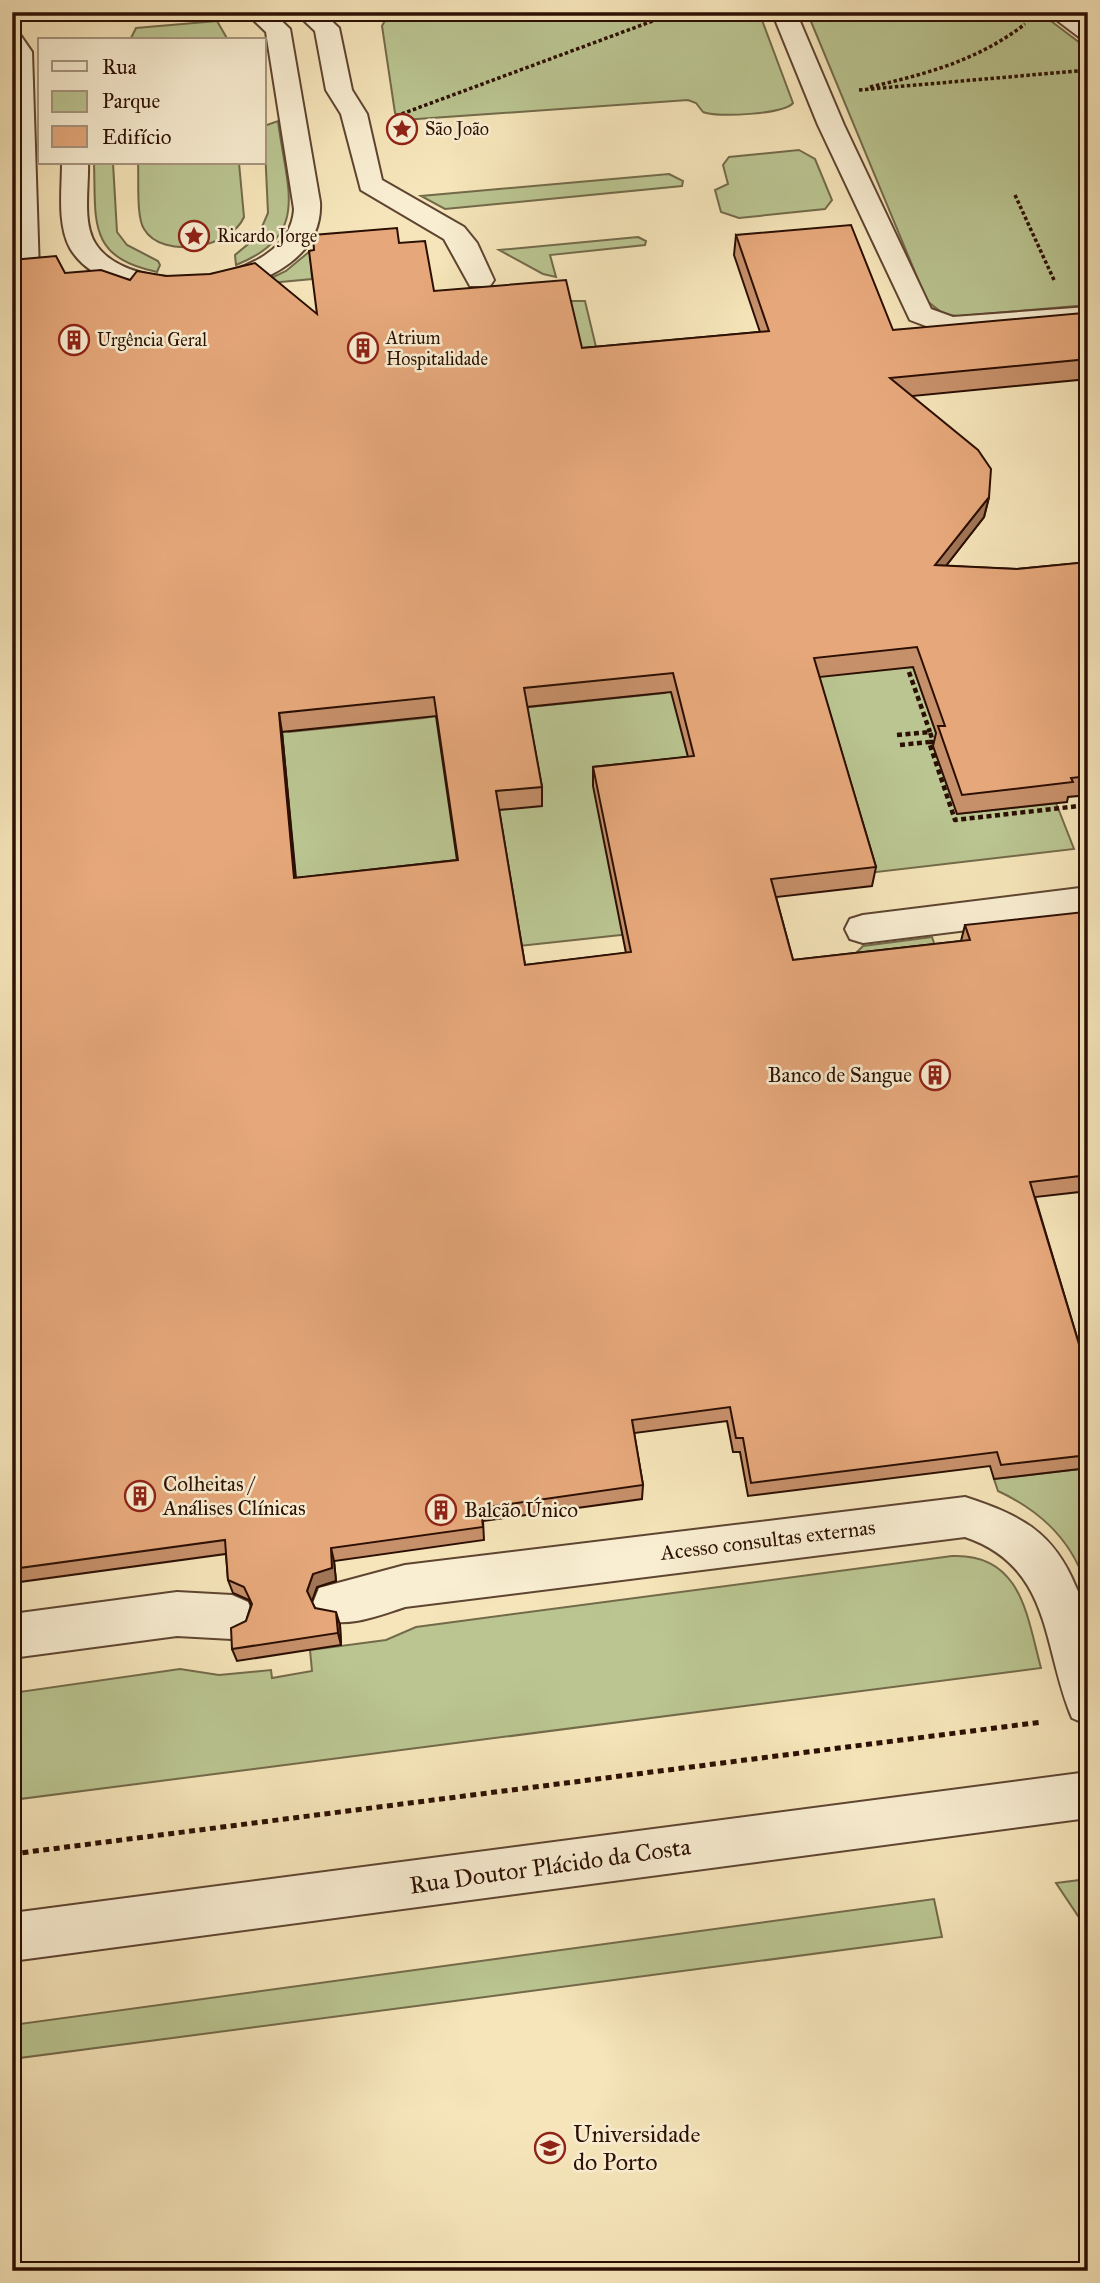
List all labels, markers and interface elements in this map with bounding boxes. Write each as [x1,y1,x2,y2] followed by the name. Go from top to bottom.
[38,38,266,164] legend
[102,54,137,80] text: Rua
[102,88,161,114] text: Parque
[385,112,419,146] place icon: São João
[425,118,489,141] place label: São João
[102,124,172,150] text: Edifício
[177,219,211,253] place icon: Ricardo Jorge
[217,225,317,248] place label: Ricardo Jorge
[57,323,91,357] building icon: Urgência Geral
[385,327,488,370] place label: Atrium Hospitalidade
[97,329,207,352] place label: Urgência Geral
[346,331,380,365] building icon: Atrium Hospitalidade
[918,1058,952,1092] building icon: Banco de Sangue
[768,1062,912,1088] place label: Banco de Sangue
[162,1471,306,1521] place label: Colheitas / Análises Clínicas
[123,1479,157,1513] building icon: Colheitas / Análises Clínicas
[424,1493,458,1527] building icon: Balcão Único
[464,1496,578,1523] place label: Balcão Único
[658,1514,877,1566] street label: Acesso consultas externas
[408,1831,693,1901] street label: Rua Doutor Plácido da Costa
[573,2119,700,2177] place label: Universidade do Porto
[533,2131,567,2165] school or university icon: Universidade do Porto

